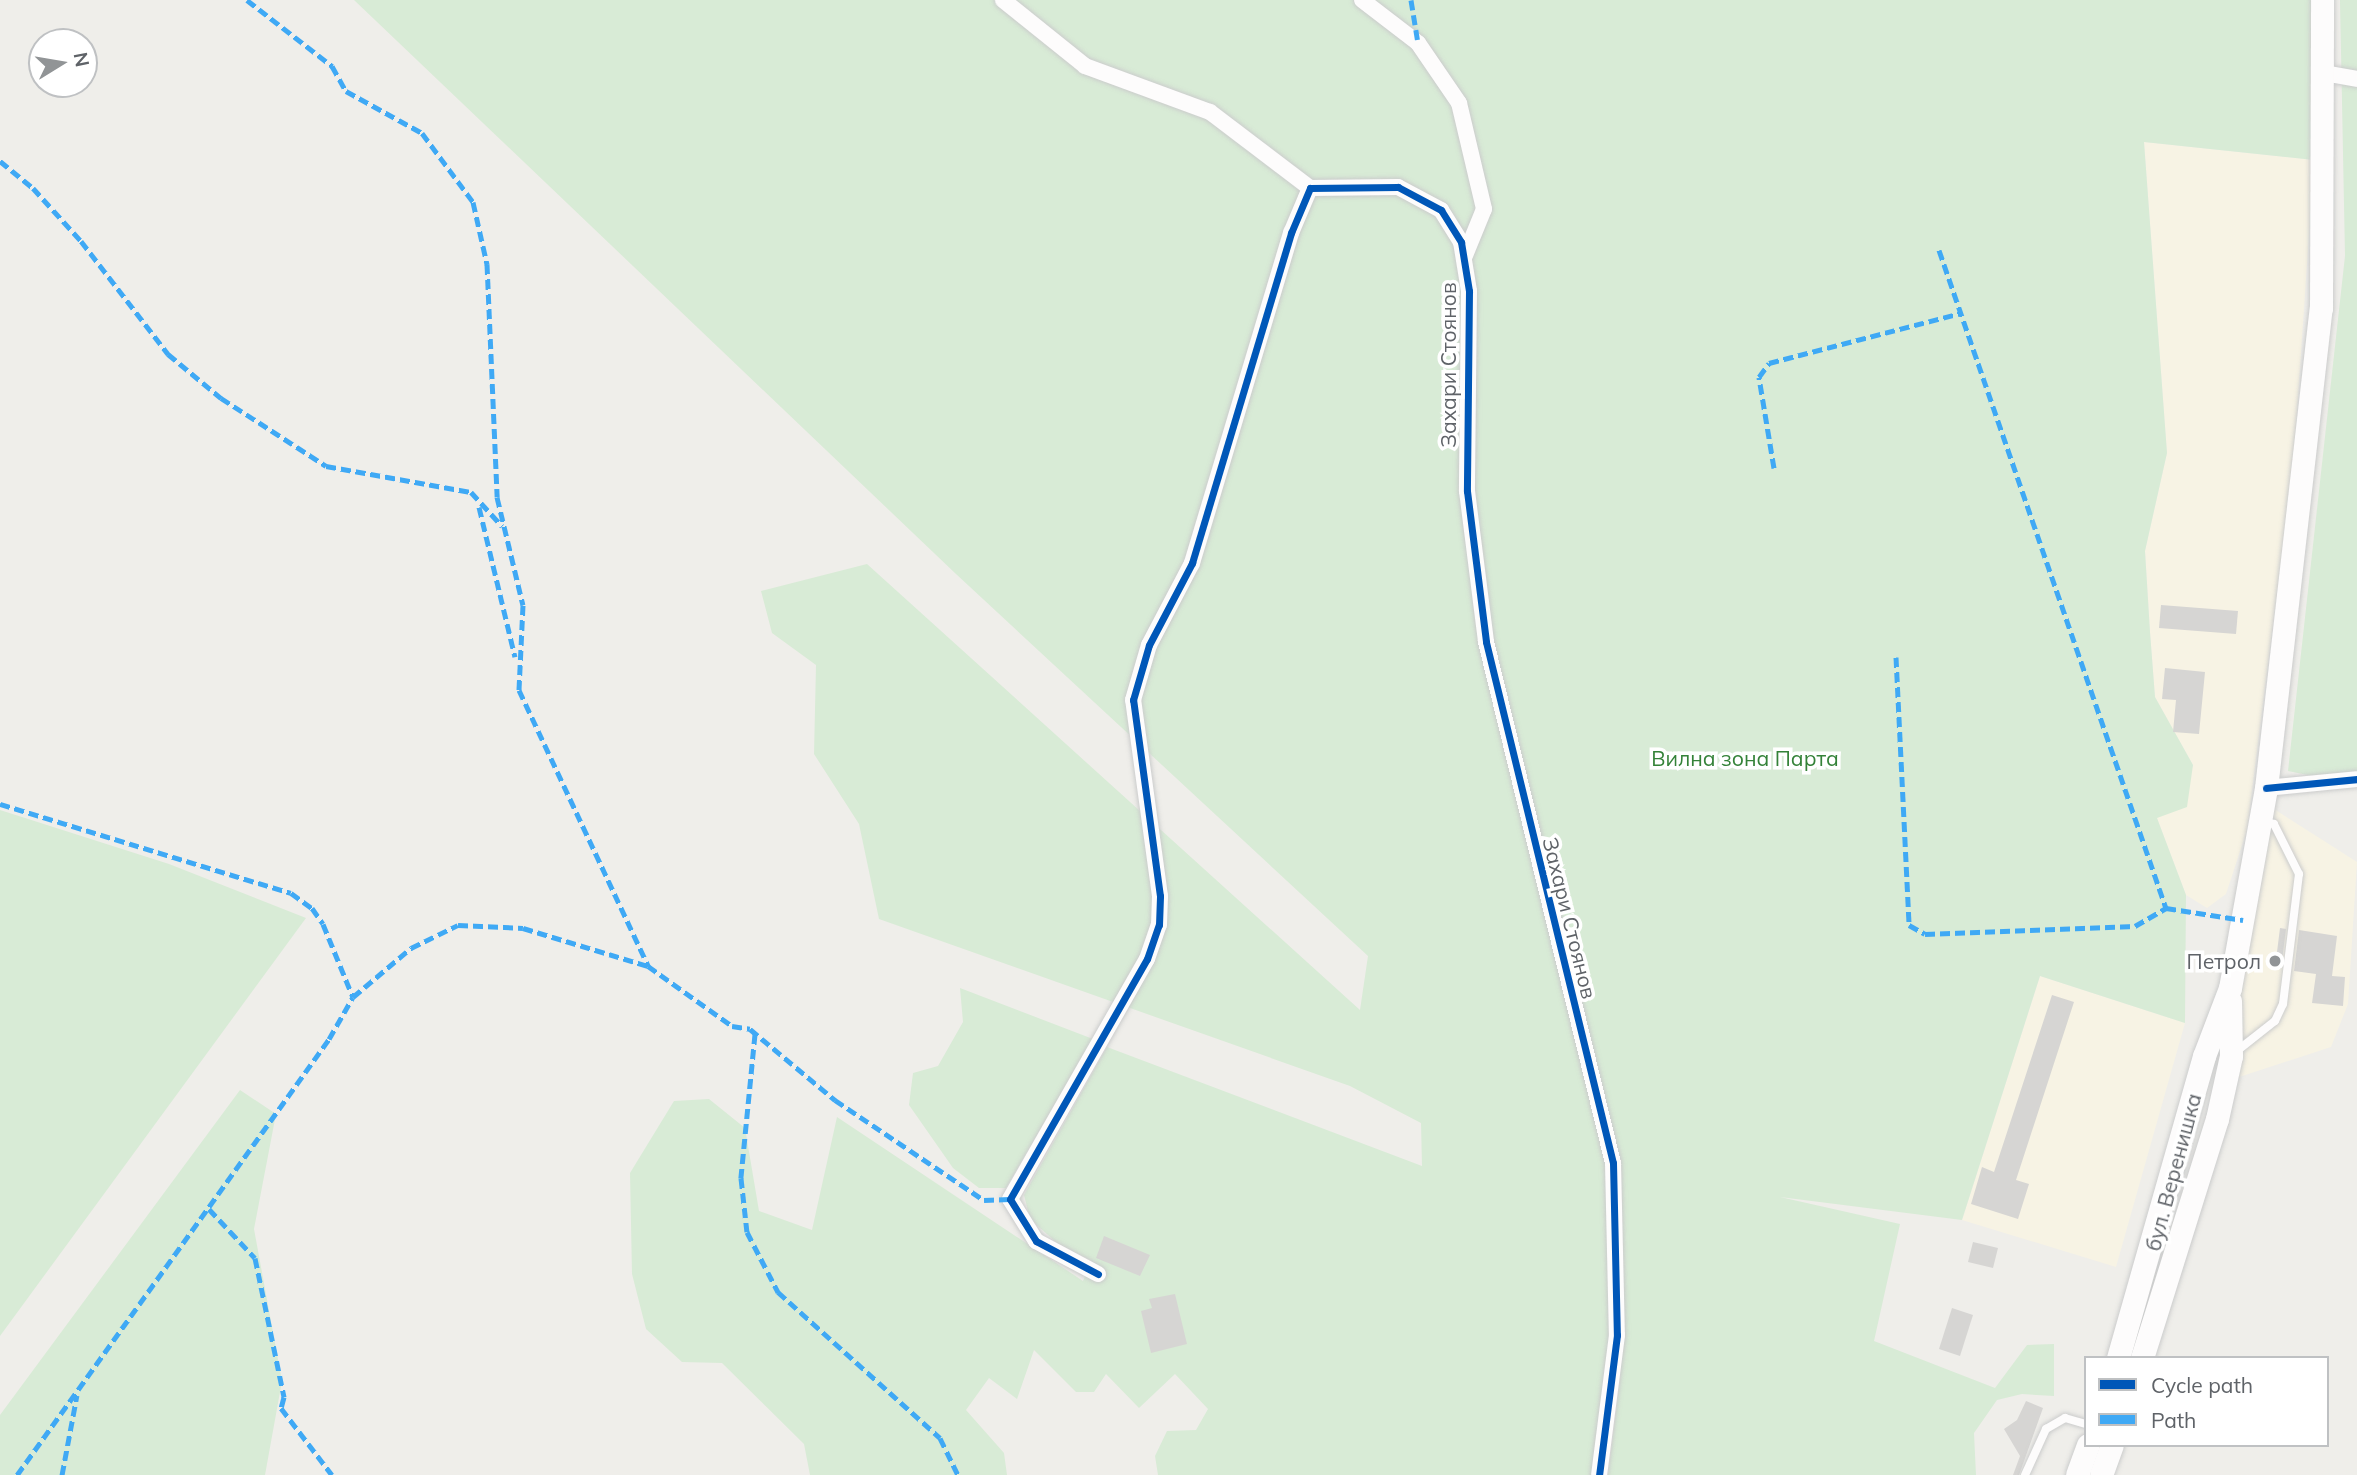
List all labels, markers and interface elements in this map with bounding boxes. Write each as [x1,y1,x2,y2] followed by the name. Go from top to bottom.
[28,28,98,98] north arrow
[68,50,95,69] text: N
[1435,282,1461,448] street label: Захари Стоянов
[1651,745,1839,771] park label: Вилна зона Парта
[1538,835,1602,1001] street label: Захари Стоянов
[2187,948,2261,974] place label: Петрол
[2267,953,2283,969] marker: Петрол
[2140,1090,2206,1254] street label: бул. Веренишка
[2084,1356,2329,1447] legend
[2151,1372,2253,1398] text: Cycle path
[2151,1407,2196,1433] text: Path

